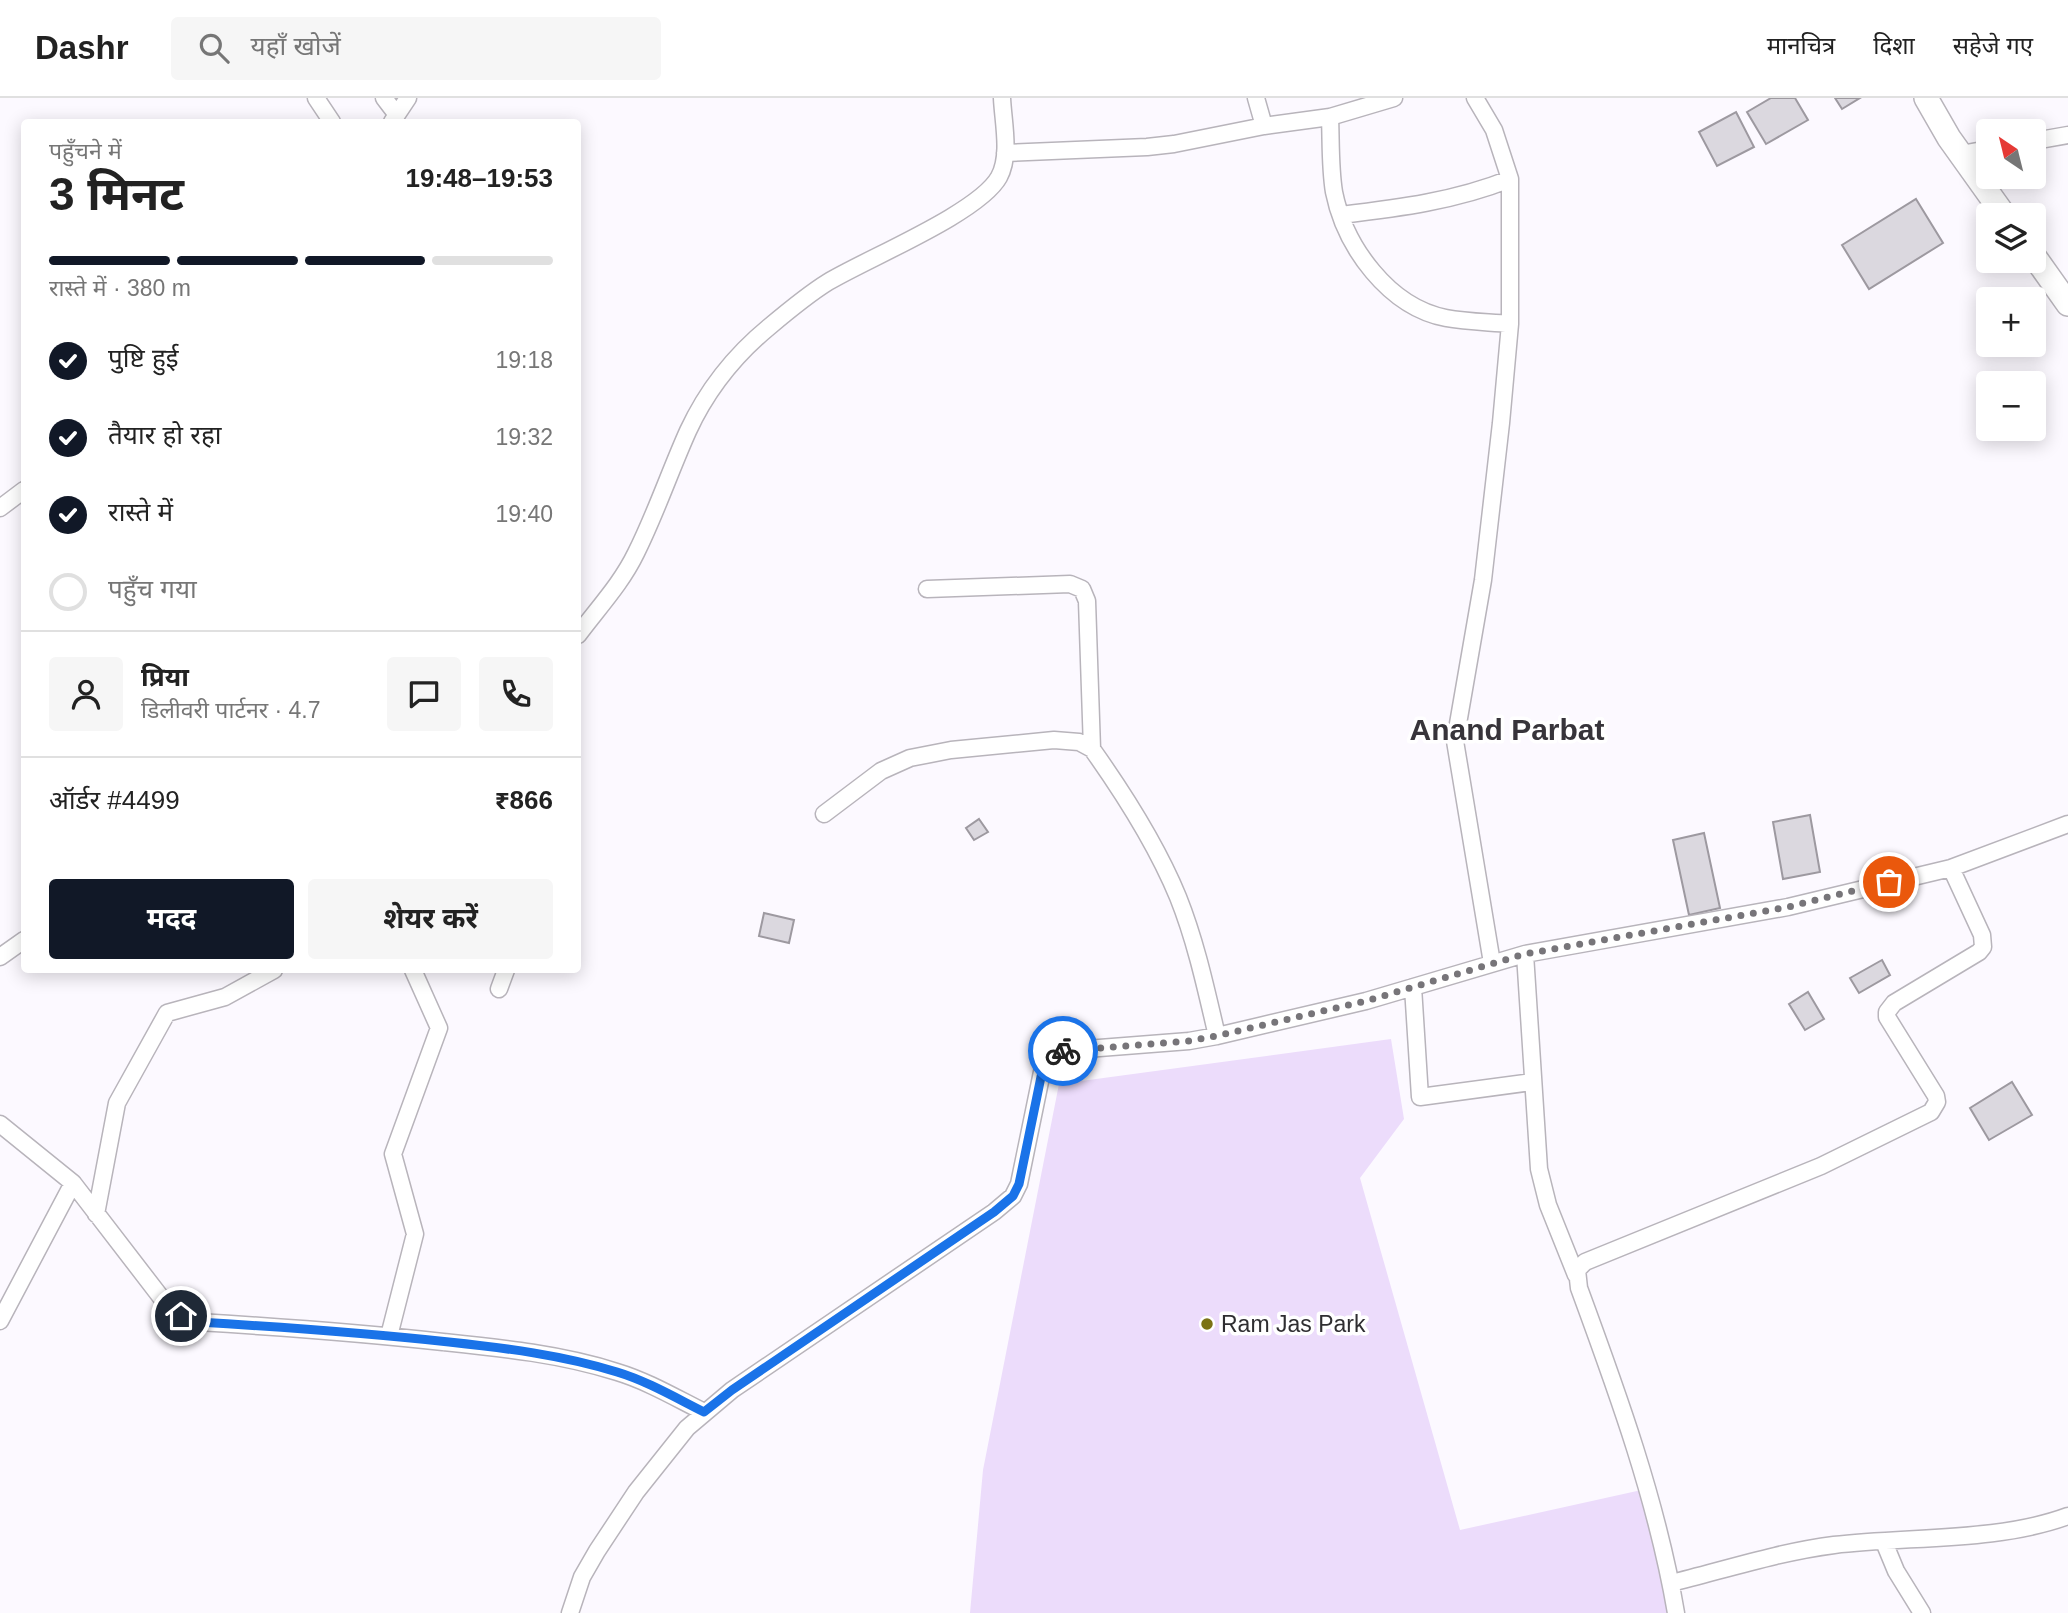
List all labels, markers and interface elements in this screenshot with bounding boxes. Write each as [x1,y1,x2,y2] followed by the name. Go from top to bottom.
[171,17,661,80] search box
[35,29,129,66] text: Dashr
[195,29,233,67] icon: search
[251,31,341,61] text: यहाँ खोजें
[1767,32,1835,59] text: मानचित्र
[1873,32,1915,59] text: दिशा
[1953,32,2033,59] text: सहेजे गए
[1976,119,2046,189] north arrow
[1976,119,2046,441] map controls
[49,138,122,164] text: पहुँचने में
[406,163,553,193] text: 19:48–19:53
[49,168,184,220] text: 3 मिनट
[1976,203,2046,273] button: layers
[49,275,191,301] text: रास्ते में · 380 m
[1976,287,2046,357] button: +
[49,342,87,380] icon: check
[108,343,178,373] text: पुष्टि हुई
[495,347,553,373] text: 19:18
[1976,371,2046,441] button: −
[49,419,87,457] icon: check
[108,420,221,450] text: तैयार हो रहा
[495,424,553,450] text: 19:32
[49,496,87,534] icon: check
[108,497,173,527] text: रास्ते में
[495,501,553,527] text: 19:40
[108,574,197,604] text: पहुँच गया
[49,657,123,731] button: person
[387,657,461,731] button: chat
[479,657,553,731] button: phone
[141,662,189,692] text: प्रिया
[141,697,321,723] text: डिलीवरी पार्टनर · 4.7
[1409,713,1605,746] district label: Anand Parbat
[49,785,180,815] text: ऑर्डर #4499
[495,785,553,815] text: ₹866
[1859,852,1919,912] pin
[1870,863,1908,901] icon: bag
[49,879,294,959] button: मदद
[308,879,553,959] button: शेयर करें
[1028,1016,1098,1086] courier
[1044,1032,1082,1070] icon: bike
[151,1286,211,1346] pin
[162,1297,200,1335] icon: home
[1221,1311,1366,1337] place label: Ram Jas Park
[1199,1316,1215,1332] marker: Ram Jas Park

